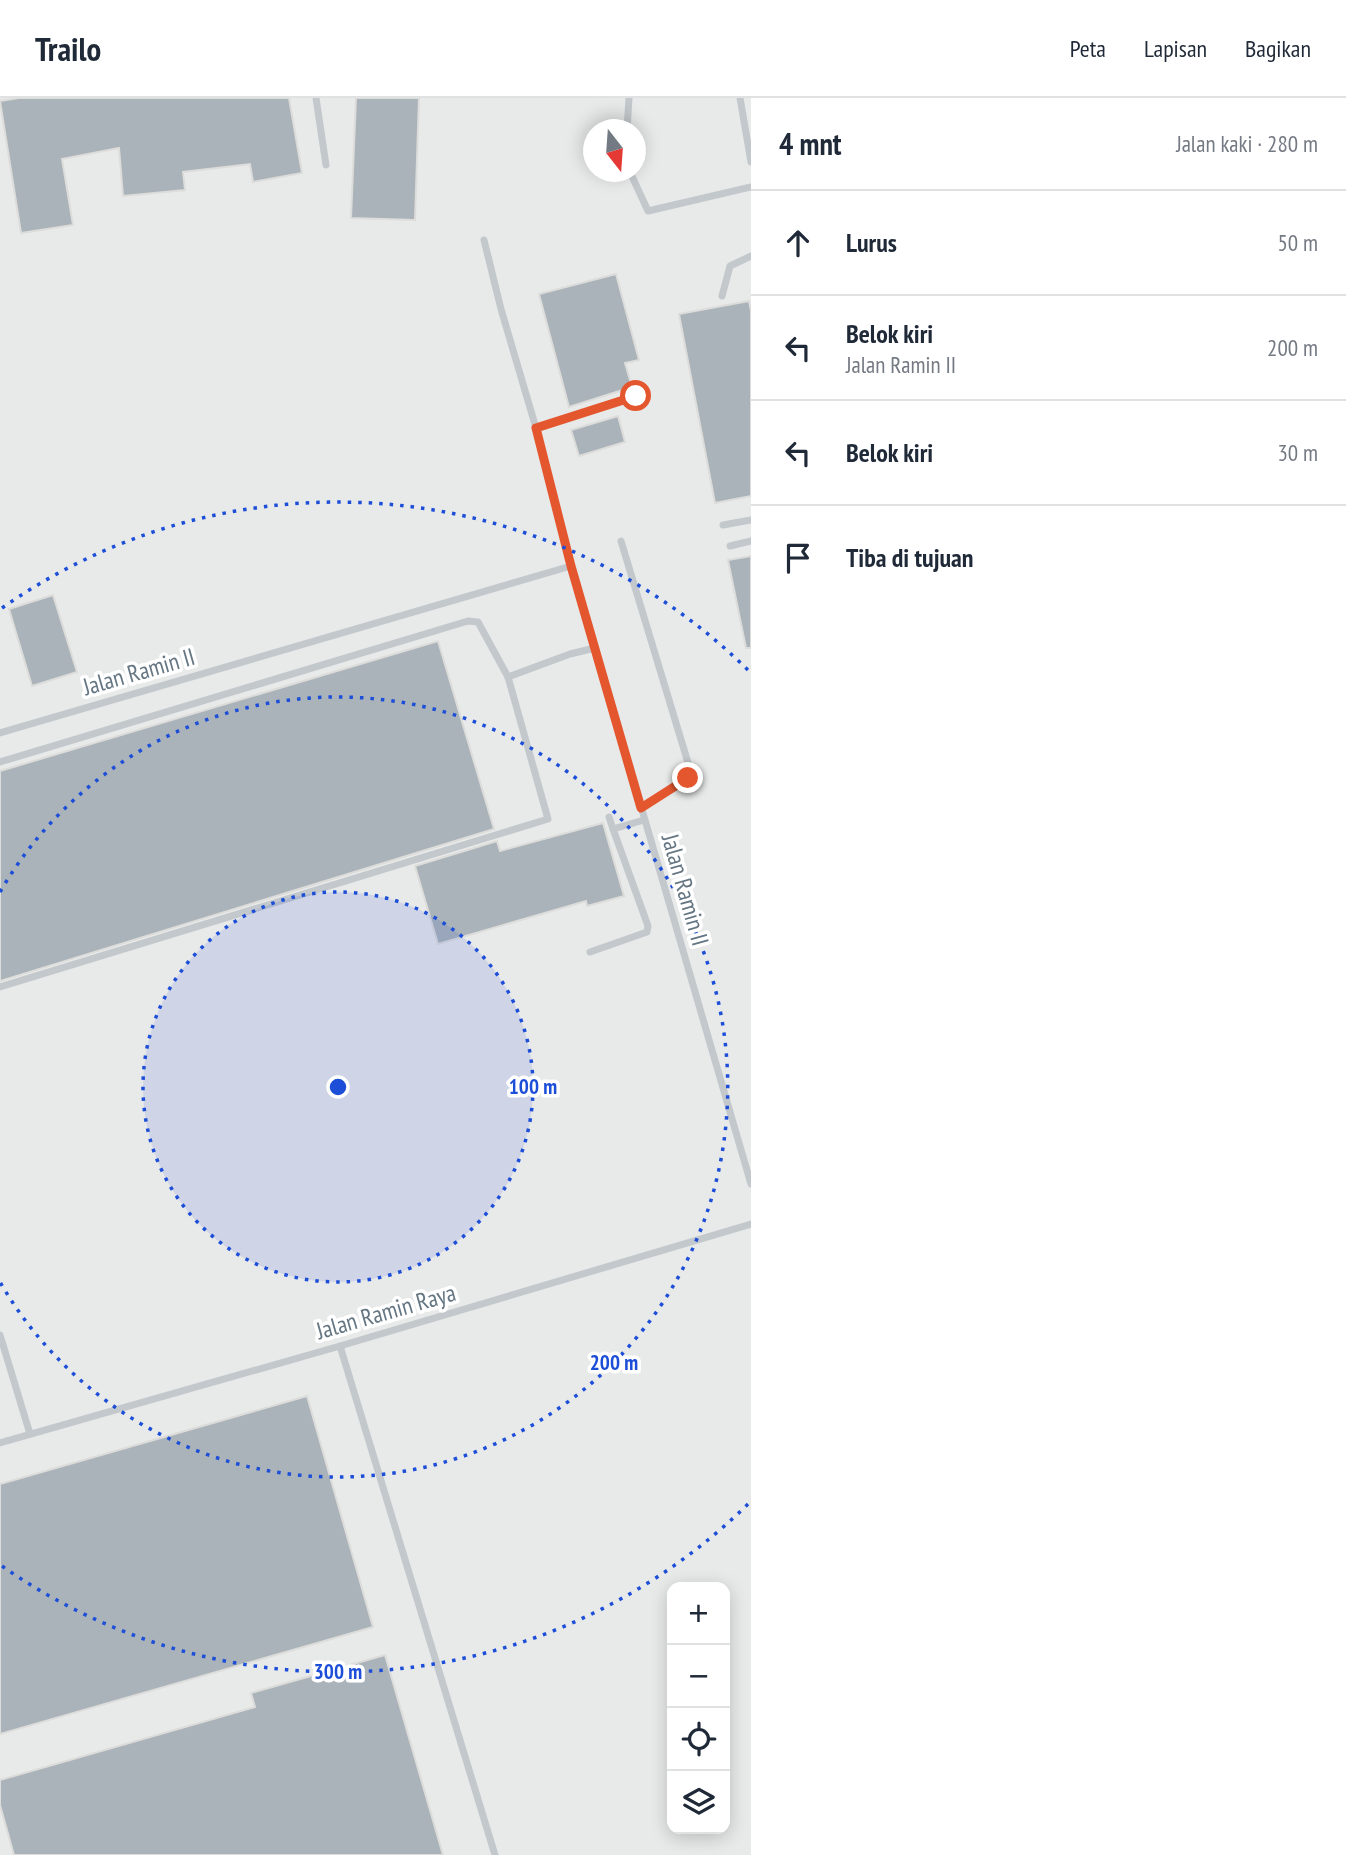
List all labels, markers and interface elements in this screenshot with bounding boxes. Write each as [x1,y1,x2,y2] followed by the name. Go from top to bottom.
[35,27,101,70] text: Trailo
[1070,33,1106,64] text: Peta
[1144,33,1207,64] text: Lapisan
[1245,33,1311,64] text: Bagikan
[583,119,646,182] north arrow
[779,124,842,163] text: 4 mnt
[1176,129,1318,158] text: Jalan kaki · 280 m
[779,224,817,262] icon: ahead
[846,226,897,259] text: Lurus
[1277,228,1318,257] text: 50 m
[846,317,933,350] text: Belok kiri
[779,329,817,367] icon: left
[1267,333,1318,362] text: 200 m
[846,350,956,379] text: Jalan Ramin II
[620,380,651,411] route start
[779,434,817,472] icon: left
[846,436,933,469] text: Belok kiri
[1277,438,1318,467] text: 30 m
[779,539,817,577] icon: arrive
[846,541,974,574] text: Tiba di tujuan
[78,641,198,703] street label: Jalan Ramin II
[672,762,703,793] route end
[654,829,716,949] street label: Jalan Ramin II
[509,1073,557,1100] text: 100 m
[326,1075,350,1099] centre of rings
[312,1277,459,1346] street label: Jalan Ramin Raya
[590,1349,638,1376] text: 200 m
[667,1582,730,1834] map controls
[667,1582,730,1645] button: +
[667,1645,730,1708] button: −
[314,1658,362,1685] text: 300 m
[667,1708,730,1771] button: locate
[667,1771,730,1834] button: layers

